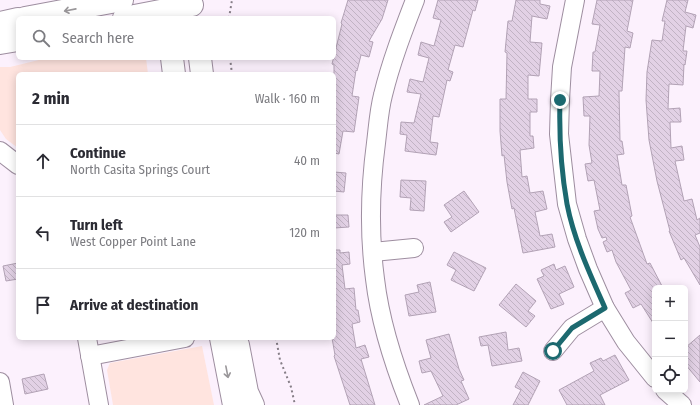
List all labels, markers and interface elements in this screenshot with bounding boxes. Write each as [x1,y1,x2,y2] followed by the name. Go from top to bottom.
[64,6,77,14] one-way arrow
[16,16,336,60] search box
[30,27,52,49] icon: search
[62,29,134,47] text: Search here
[32,88,70,109] text: 2 min
[255,91,320,106] text: Walk · 160 m
[551,91,569,109] route end
[70,144,126,162] text: Continue
[32,150,54,172] icon: ahead
[294,153,320,168] text: 40 m
[70,162,210,177] text: North Casita Springs Court
[70,216,123,234] text: Turn left
[32,222,54,244] icon: left
[289,225,320,240] text: 120 m
[70,234,196,249] text: West Copper Point Lane
[652,285,688,393] map controls
[652,285,688,321] button: +
[32,294,54,316] icon: arrive
[70,296,198,314] text: Arrive at destination
[652,321,688,357] button: −
[544,342,562,360] route start
[652,357,688,393] button: locate
[224,365,232,378] one-way arrow

